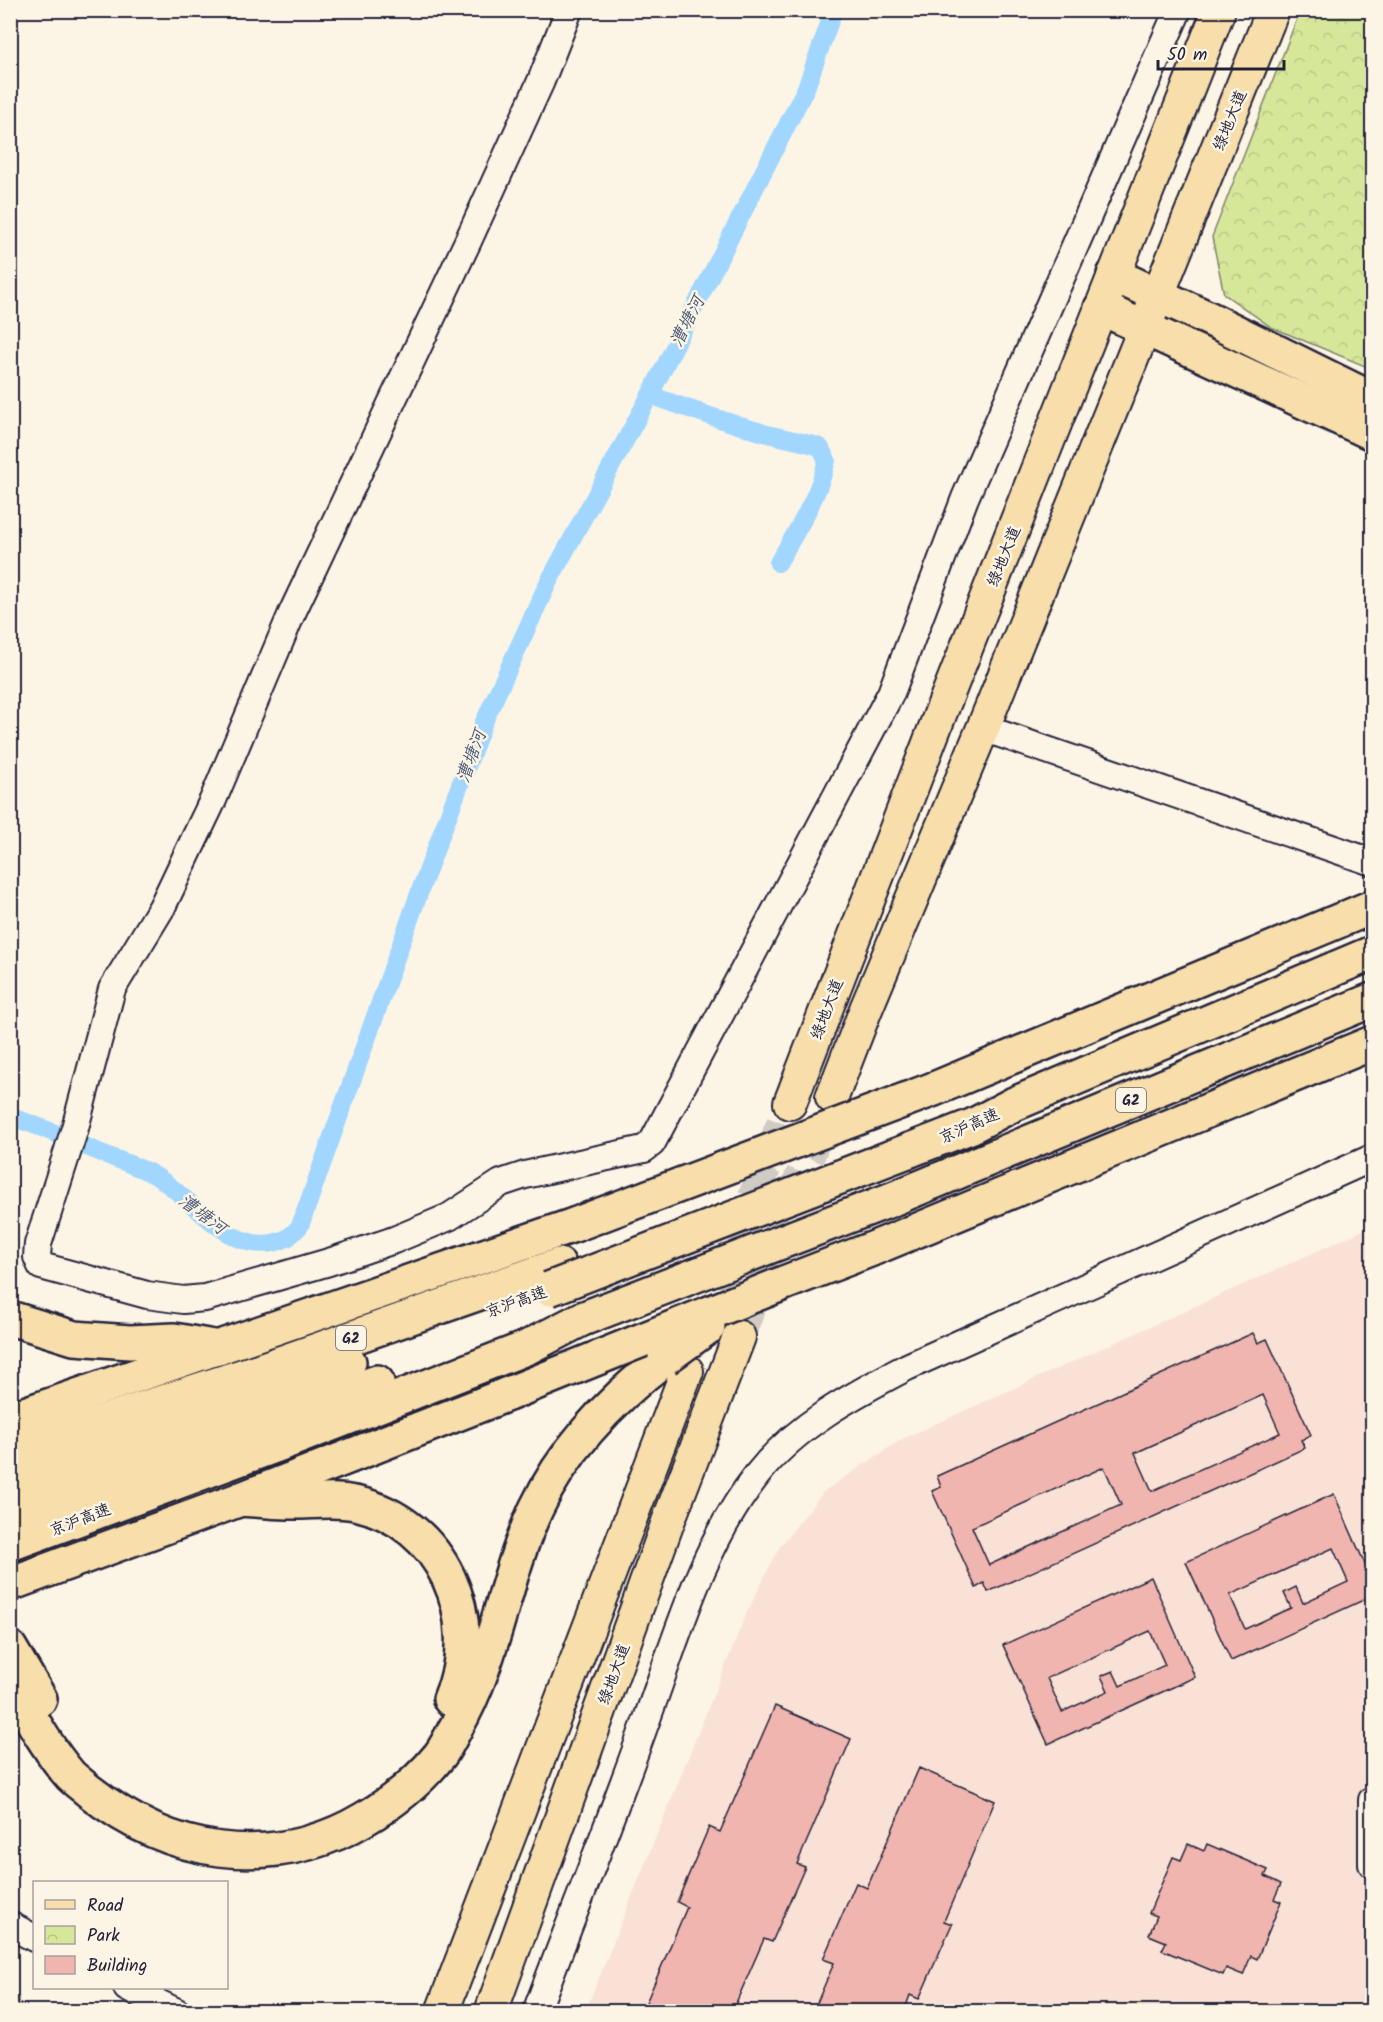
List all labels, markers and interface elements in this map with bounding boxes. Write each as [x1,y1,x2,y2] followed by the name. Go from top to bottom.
[1158,33,1284,71] scale bar
[1167,41,1207,70] text: 50 m
[1207,86,1254,155] street label: 绿地大道
[663,288,715,352] water label: 漕塘河
[981,522,1028,591] street label: 绿地大道
[450,723,496,787] water label: 漕塘河
[804,975,851,1044] street label: 绿地大道
[1116,1088,1146,1112] road number: G2
[935,1102,1004,1151] street label: 京沪高速
[172,1187,235,1245] water label: 漕塘河
[482,1280,551,1325] street label: 京沪高速
[336,1326,366,1350] road number: G2
[46,1497,115,1544] street label: 京沪高速
[592,1640,637,1709] street label: 绿地大道
[33,1881,228,1989] legend
[87,1892,124,1921] text: Road
[87,1922,120,1951] text: Park
[87,1952,147,1981] text: Building

